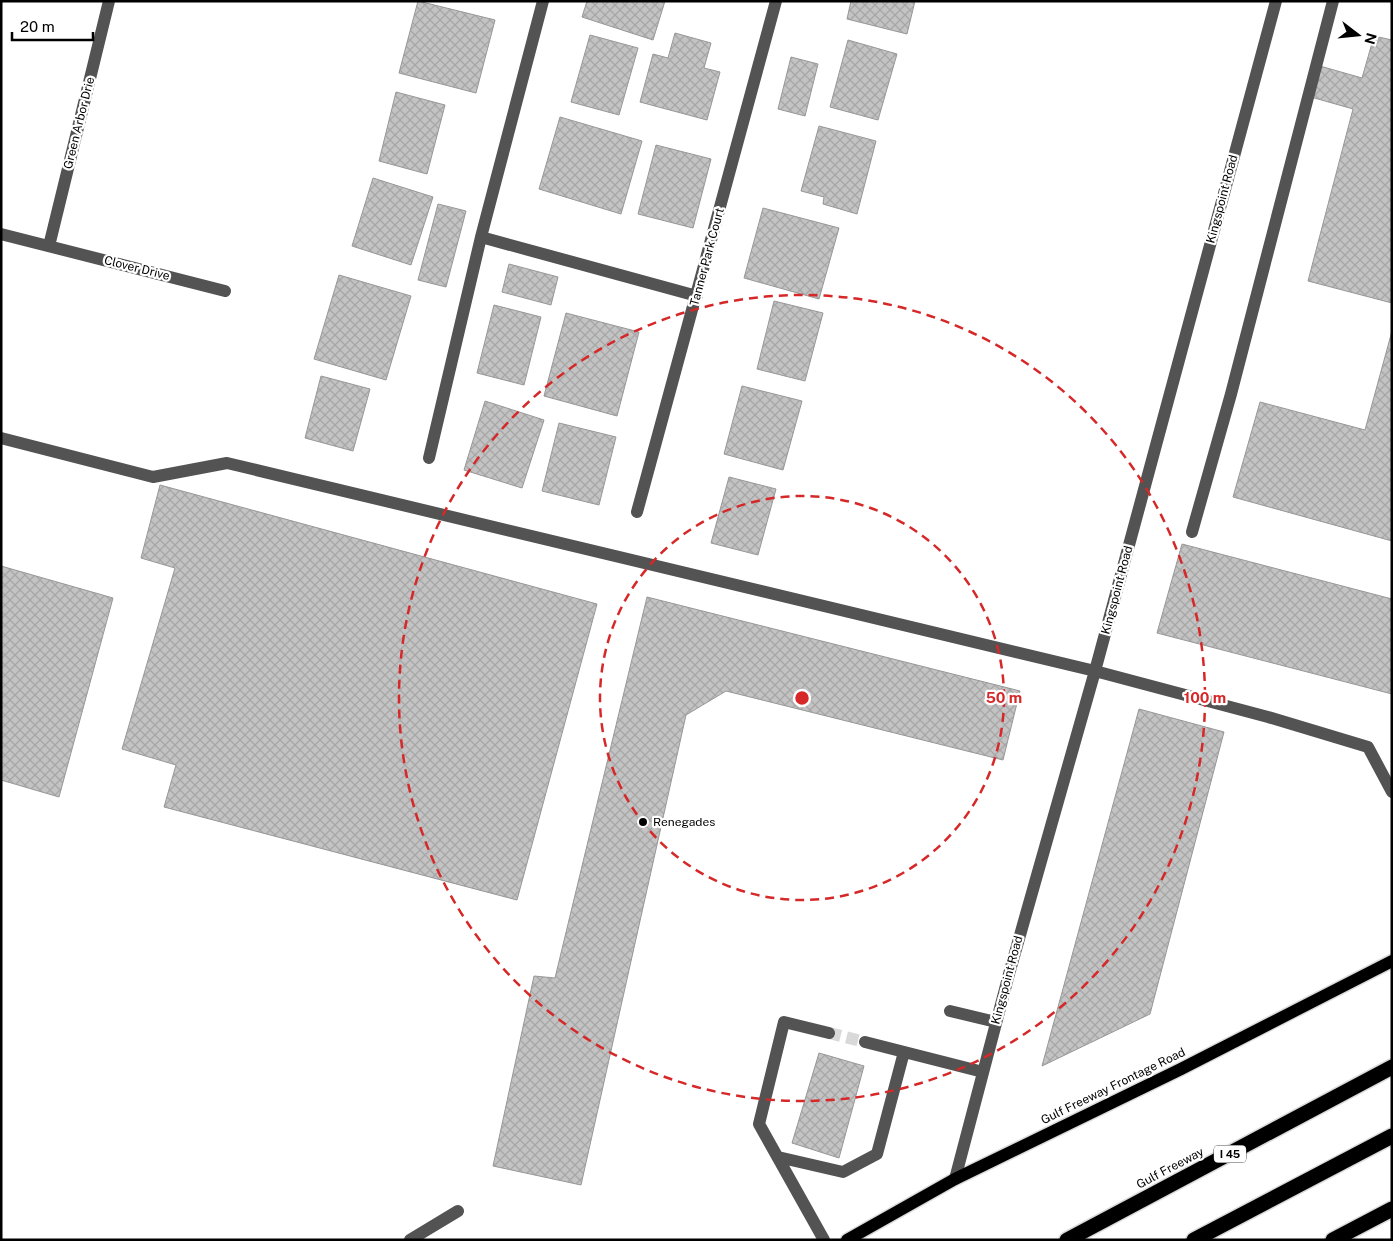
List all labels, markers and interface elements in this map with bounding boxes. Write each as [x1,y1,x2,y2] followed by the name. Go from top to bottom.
[12,10,94,42] scale bar
[1333,10,1383,60] north arrow
[20,18,55,35] text: 20 m
[1361,31,1380,46] text: N
[61,75,97,170] street label: Green Arbor Drie
[1203,153,1241,245] street label: Kingspoint Road
[687,206,727,308] street label: Tanner Park Court
[103,253,172,283] street label: Clover Drive
[1098,544,1136,636] street label: Kingspoint Road
[793,689,811,707] centre of rings
[986,689,1022,706] text: 50 m
[1184,689,1226,706] text: 100 m
[653,815,715,829] place label: Renegades
[637,816,649,828] marker: Renegades
[988,934,1026,1026] street label: Kingspoint Road
[1039,1045,1187,1127] street label: Gulf Freeway Frontage Road
[1134,1144,1207,1192] street label: Gulf Freeway
[1214,1146,1246,1162] road number: I 45

